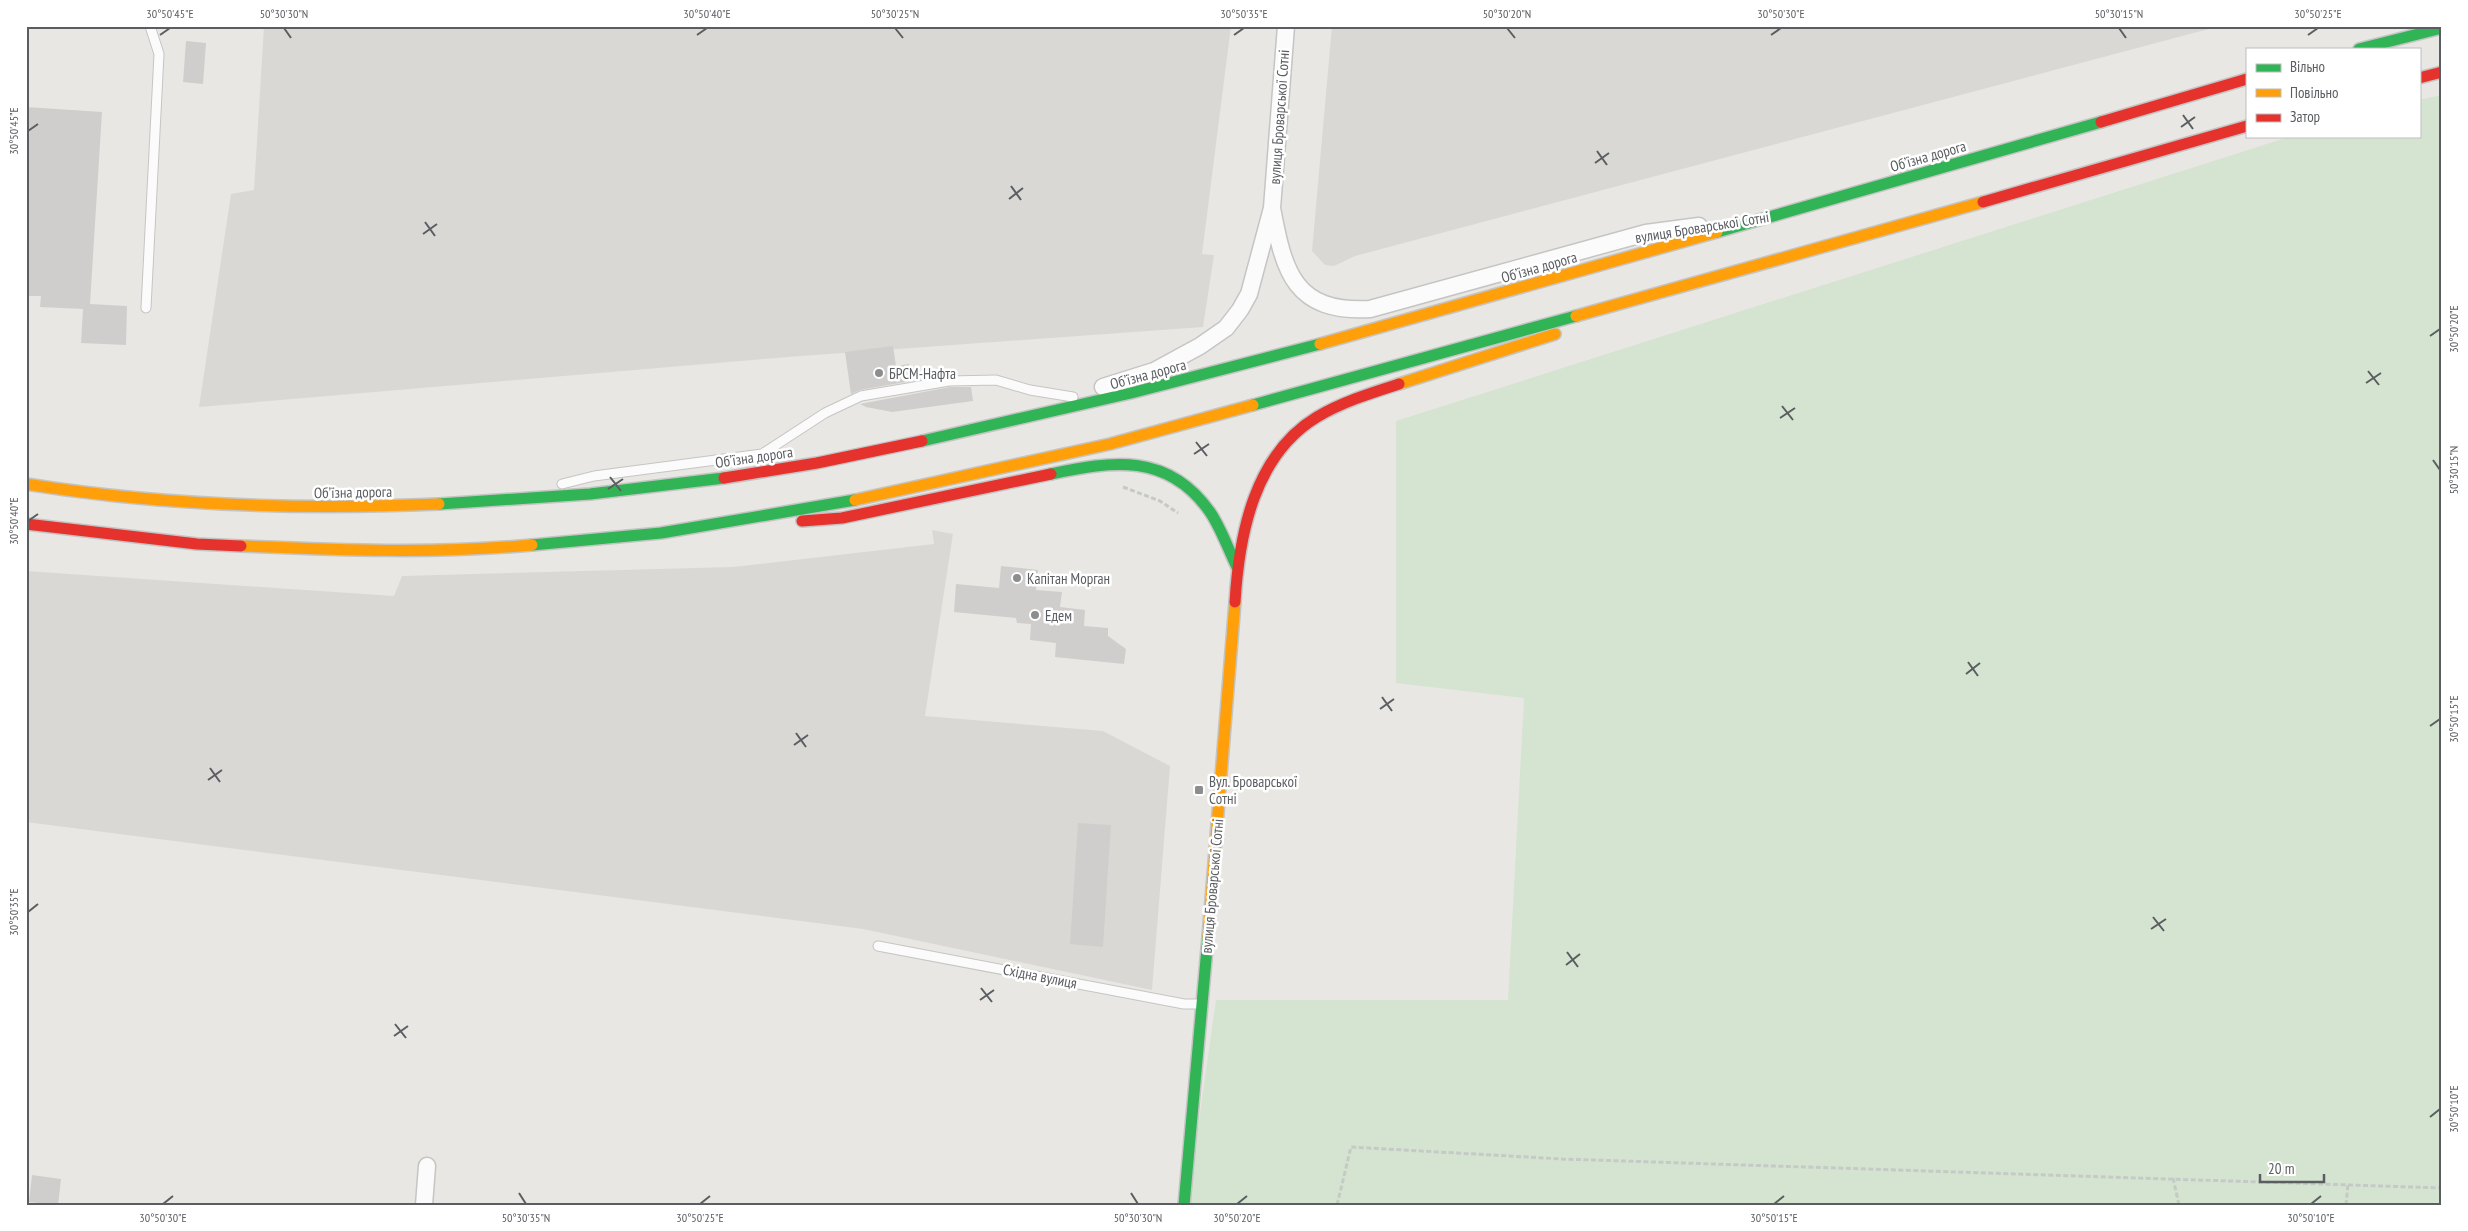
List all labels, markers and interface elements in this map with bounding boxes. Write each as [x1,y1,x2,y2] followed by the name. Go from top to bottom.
[146,6,194,21] text: 30°50'45"E
[260,6,308,21] text: 50°30'30"N
[683,6,731,21] text: 30°50'40"E
[871,6,919,21] text: 50°30'25"N
[1220,6,1268,21] text: 30°50'35"E
[1483,6,1531,21] text: 50°30'20"N
[1757,6,1805,21] text: 30°50'30"E
[2095,6,2143,21] text: 50°30'15"N
[2294,6,2342,21] text: 30°50'25"E
[2246,48,2420,138] legend
[1265,49,1293,185] street label: вулиця Броварської Сотні
[2290,57,2325,76] text: Вільно
[2290,83,2338,102] text: Повільно
[6,107,21,155] text: 30°50'45"E
[2290,107,2320,126] text: Затор
[1888,136,1968,176] street label: Обʼїзна дорога
[1634,207,1770,247] street label: вулиця Броварської Сотні
[1499,247,1579,287] street label: Обʼїзна дорога
[2446,305,2461,353] text: 30°50'20"E
[1108,355,1188,393] street label: Обʼїзна дорога
[889,364,956,383] place label: БРСМ-Нафта
[873,367,885,379] marker: БРСМ-Нафта
[714,442,794,472] street label: Обʼїзна дорога
[2446,446,2461,494] text: 50°30'15"N
[314,482,392,502] street label: Обʼїзна дорога
[6,497,21,545] text: 30°50'40"E
[1027,569,1110,588] place label: Капітан Морган
[1011,572,1023,584] marker: Капітан Морган
[1045,606,1072,625] place label: Едем
[1029,609,1041,621] marker: Едем
[2446,695,2461,743] text: 30°50'15"E
[1209,772,1298,808] place label: Вул. Броварської Cотні
[1193,784,1205,796] marker: Вул. Броварської Cотні
[1197,818,1227,954] street label: вулиця Броварської Сотні
[6,888,21,936] text: 30°50'35"E
[1001,960,1079,993] street label: Східна вулиця
[2446,1085,2461,1133] text: 30°50'10"E
[2260,1151,2324,1183] scale bar
[2268,1159,2294,1178] text: 20 m
[139,1210,187,1225] text: 30°50'30"E
[502,1210,550,1225] text: 50°30'35"N
[676,1210,724,1225] text: 30°50'25"E
[1114,1210,1162,1225] text: 50°30'30"N
[1213,1210,1261,1225] text: 30°50'20"E
[1750,1210,1798,1225] text: 30°50'15"E
[2287,1210,2335,1225] text: 30°50'10"E

